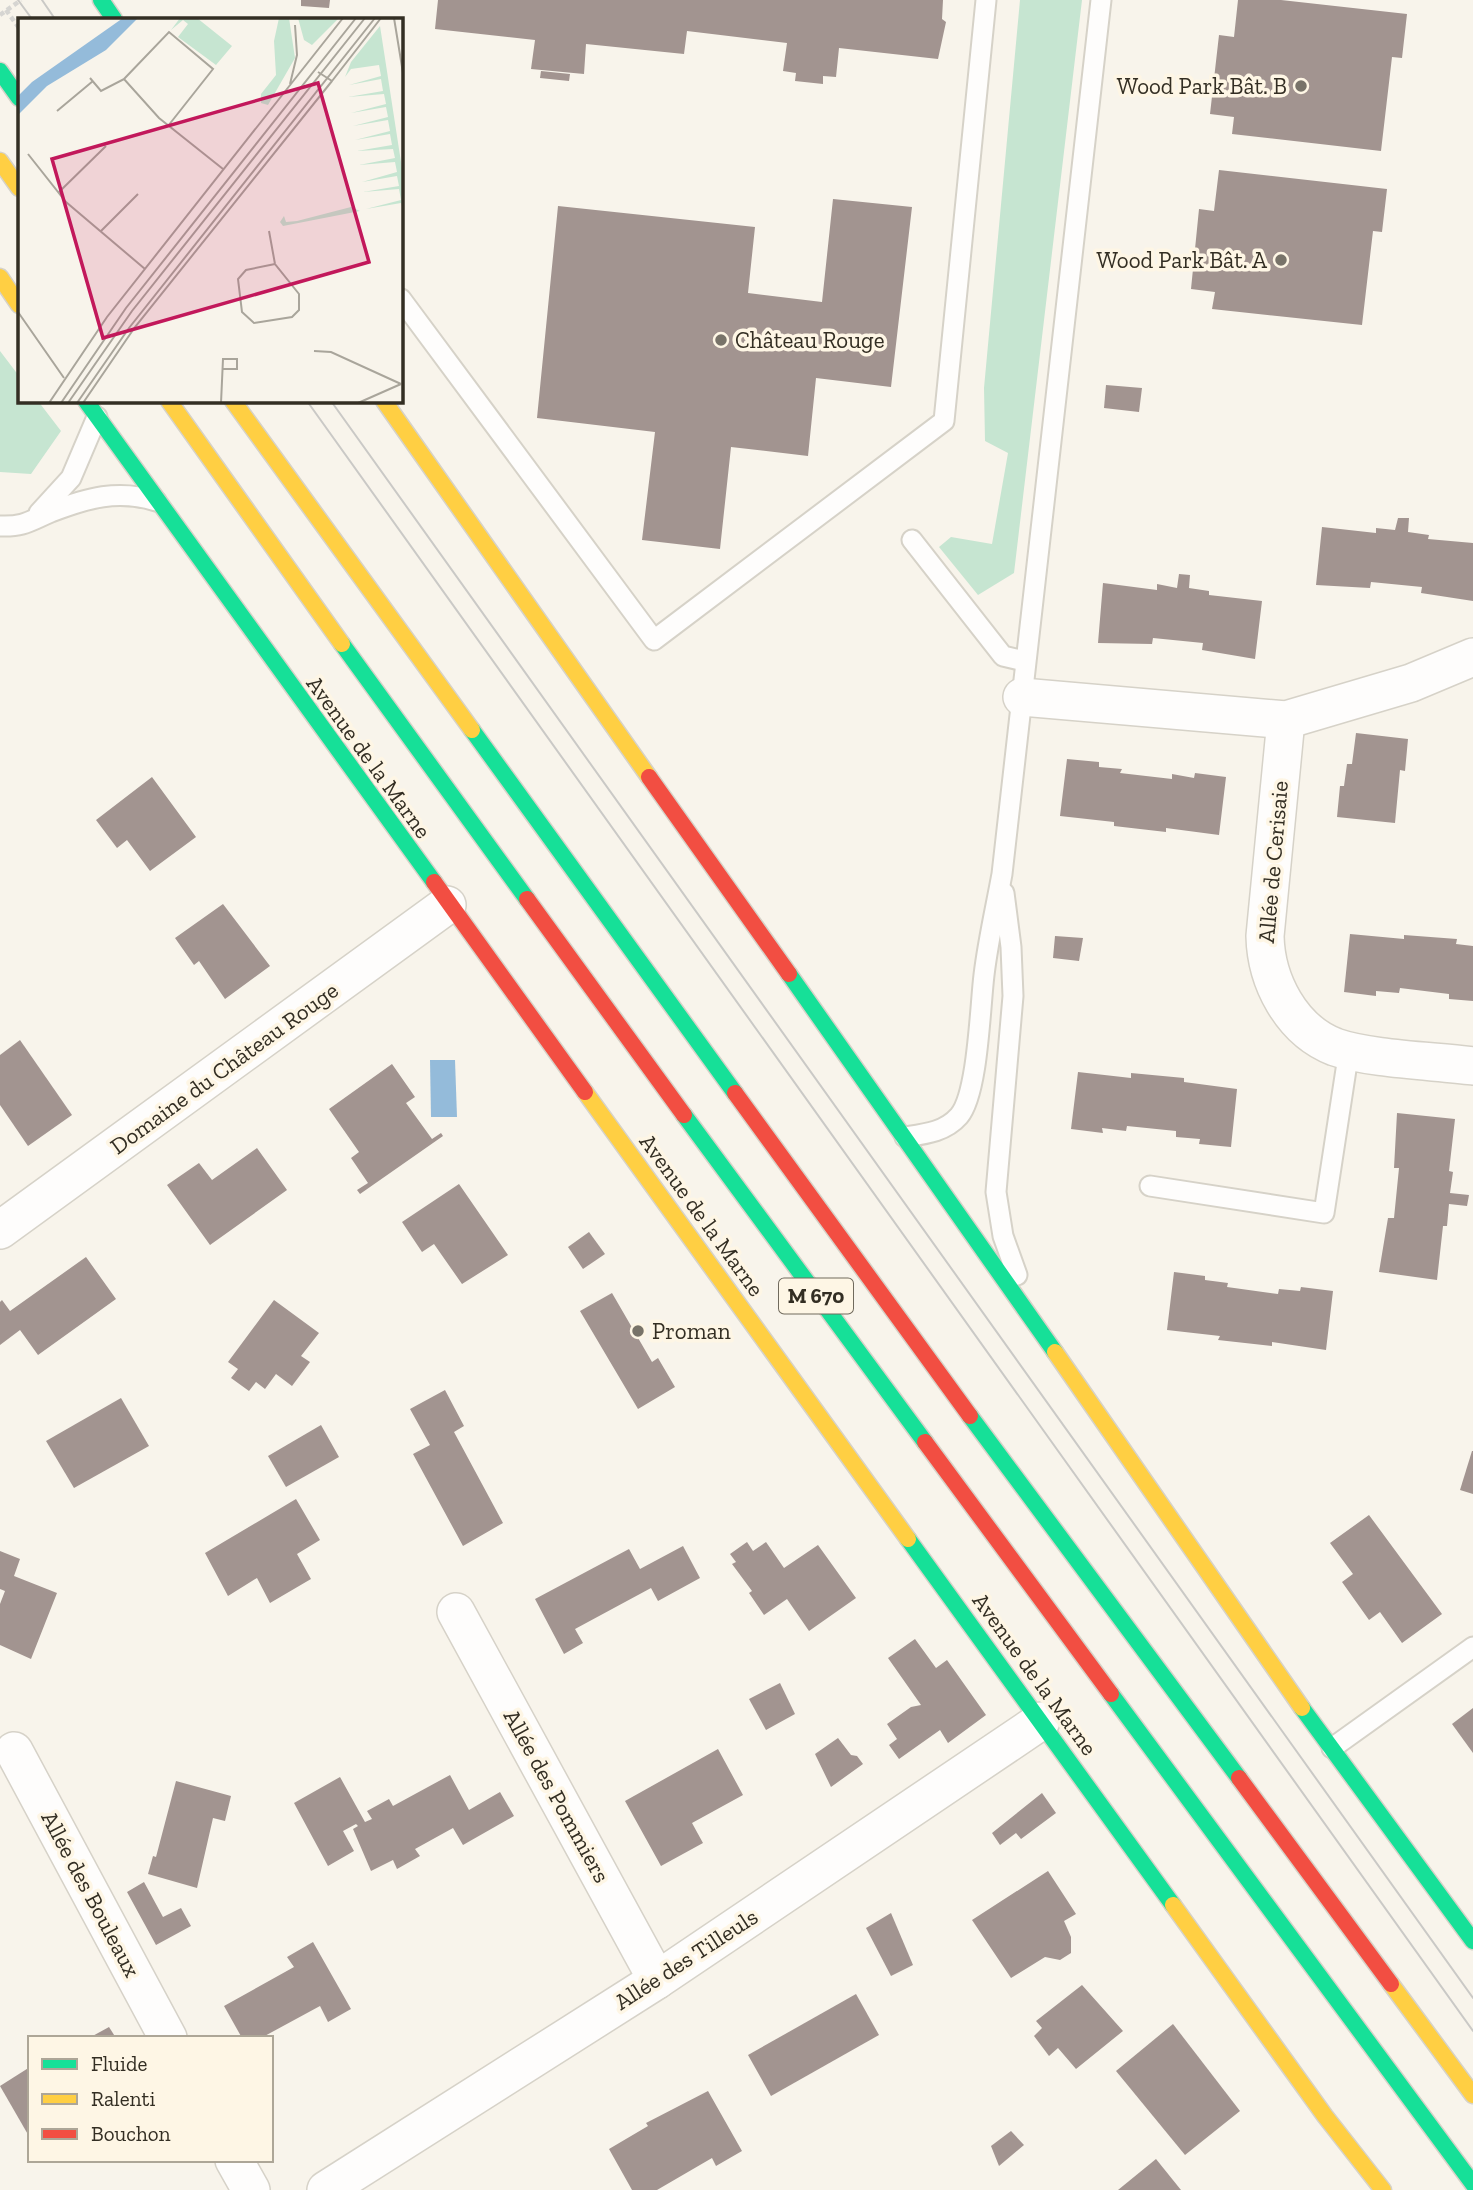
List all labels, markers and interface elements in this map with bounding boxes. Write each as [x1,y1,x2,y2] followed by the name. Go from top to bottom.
[18,18,402,402] inset map
[1117,72,1287,100] place label: Wood Park Bât. B
[1293,78,1309,94] marker: Wood Park Bât. B
[1096,246,1268,274] place label: Wood Park Bât. A
[1273,252,1289,268] marker: Wood Park Bât. A
[735,326,884,354] place label: Château Rouge
[713,332,729,348] marker: Château Rouge
[301,670,437,844] street label: Avenue de la Marne
[1252,780,1294,944] street label: Allée de Cerisaie
[105,976,343,1160] street label: Domaine du Château Rouge
[634,1128,770,1302] street label: Avenue de la Marne
[779,1278,853,1314] road number: M 670
[652,1317,731,1345] place label: Proman
[630,1323,646,1339] marker: Proman
[967,1587,1103,1761] street label: Avenue de la Marne
[498,1704,616,1888] street label: Allée des Pommiers
[35,1806,147,1982] street label: Allée des Bouleaux
[609,1902,763,2016] street label: Allée des Tilleuls
[28,2036,273,2162] legend
[91,2051,147,2076] text: Fluide
[91,2086,155,2111] text: Ralenti
[91,2121,171,2146] text: Bouchon

